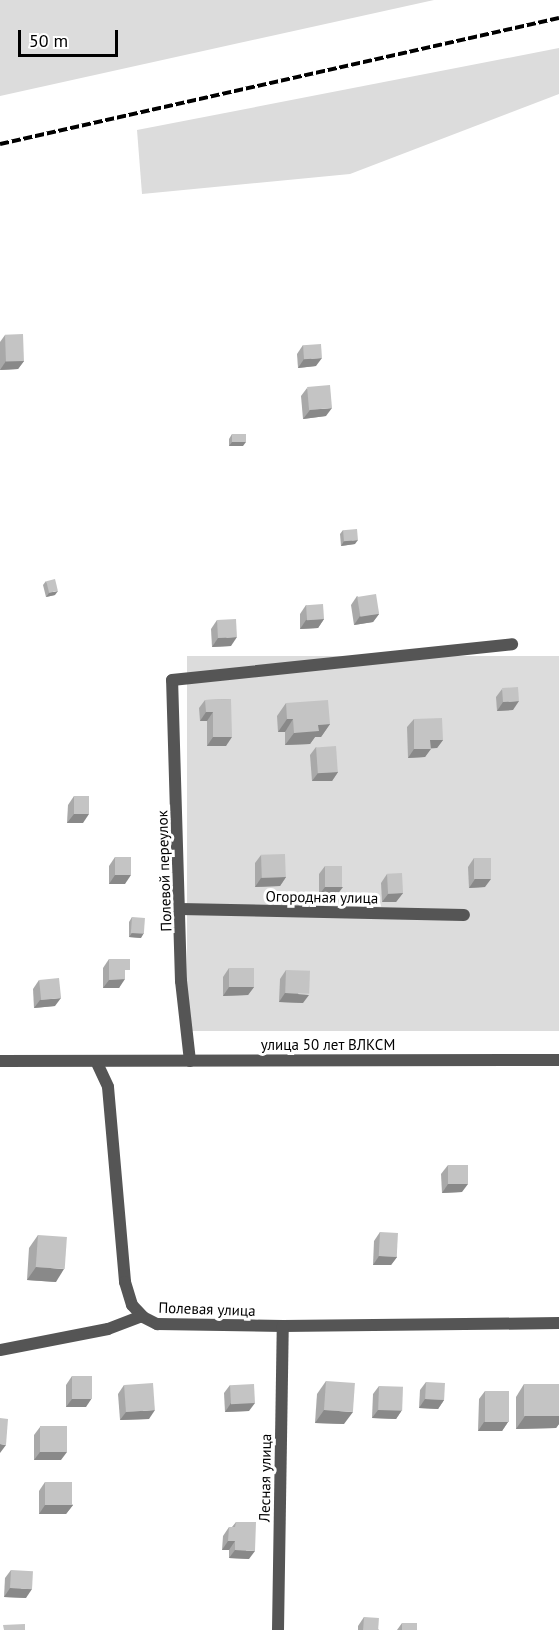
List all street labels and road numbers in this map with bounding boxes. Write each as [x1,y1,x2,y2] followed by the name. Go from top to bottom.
[153,810,175,932] street label: Полевой переулок
[266,887,378,907] street label: Огородная улица
[260,1036,396,1054] street label: улица 50 лет ВЛКСМ
[158,1298,256,1320] street label: Полевая улица
[255,1434,275,1522] street label: Лесная улица

